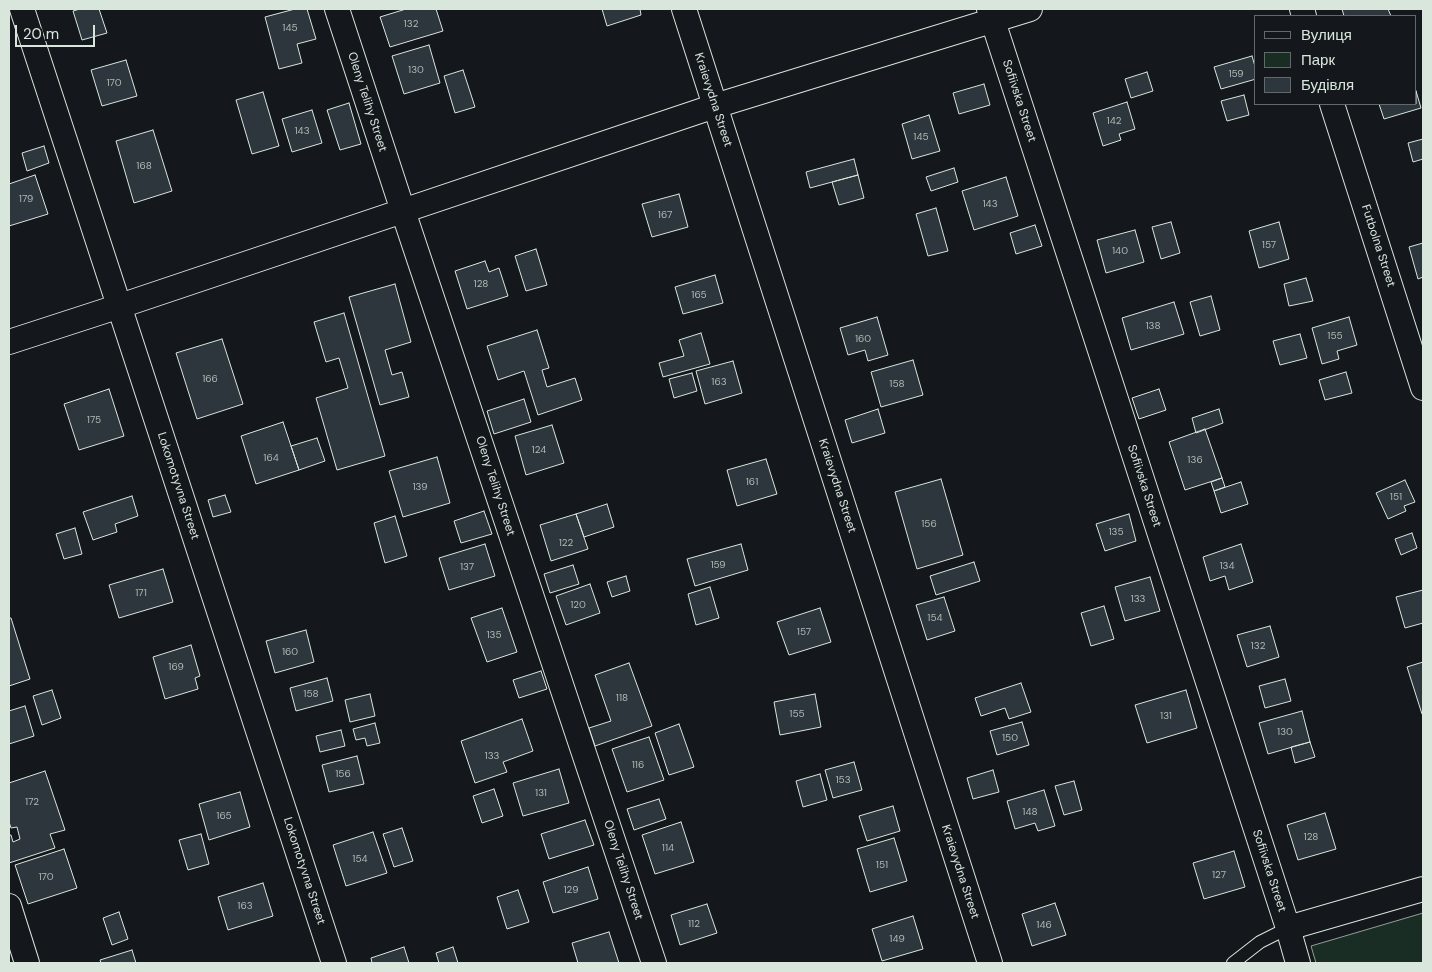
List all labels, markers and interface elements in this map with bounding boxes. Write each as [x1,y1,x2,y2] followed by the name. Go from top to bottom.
[18,15,98,47] scale bar
[1254,15,1417,105] legend
[404,18,418,30] house number: 132
[282,22,298,34] house number: 145
[23,24,59,44] text: 20 m
[1301,25,1352,45] text: Вулиця
[344,50,390,154] street label: Oleny Telihy Street
[1301,50,1335,70] text: Парк
[691,51,735,149] street label: Kraievydna Street
[999,58,1039,144] street label: Sofiivska Street
[408,64,424,76] house number: 130
[1228,68,1244,80] house number: 159
[1301,75,1354,95] text: Будівля
[106,77,122,89] house number: 170
[1107,115,1121,127] house number: 142
[294,125,310,137] house number: 143
[913,131,929,143] house number: 145
[136,160,152,172] house number: 168
[19,193,33,205] house number: 179
[982,198,998,210] house number: 143
[1358,203,1398,289] street label: Futbolna Street
[658,209,672,221] house number: 167
[1262,239,1276,251] house number: 157
[1112,245,1128,257] house number: 140
[474,278,488,290] house number: 128
[691,289,707,301] house number: 165
[1145,320,1161,332] house number: 138
[1327,330,1343,342] house number: 155
[855,333,871,345] house number: 160
[202,373,218,385] house number: 166
[711,376,727,388] house number: 163
[889,378,905,390] house number: 158
[87,414,101,426] house number: 175
[154,431,202,541] street label: Lokomotyvna Street
[472,434,518,538] street label: Oleny Telihy Street
[815,437,859,535] street label: Kraievydna Street
[1124,443,1164,529] street label: Sofiivska Street
[532,444,546,456] house number: 124
[263,452,279,464] house number: 164
[1187,454,1203,466] house number: 136
[746,476,758,488] house number: 161
[412,481,428,493] house number: 139
[1390,491,1402,503] house number: 151
[921,518,937,530] house number: 156
[1108,526,1124,538] house number: 135
[559,537,573,549] house number: 122
[710,559,726,571] house number: 159
[1219,560,1235,572] house number: 134
[460,561,474,573] house number: 137
[135,587,147,599] house number: 171
[1131,593,1145,605] house number: 133
[570,599,586,611] house number: 120
[927,612,943,624] house number: 154
[797,626,811,638] house number: 157
[486,629,502,641] house number: 135
[1251,640,1265,652] house number: 132
[282,646,298,658] house number: 160
[168,661,184,673] house number: 169
[303,688,319,700] house number: 158
[616,692,628,704] house number: 118
[789,708,805,720] house number: 155
[1160,710,1172,722] house number: 131
[1277,726,1293,738] house number: 130
[1002,732,1018,744] house number: 150
[485,750,499,762] house number: 133
[632,759,644,771] house number: 116
[335,768,351,780] house number: 156
[835,774,851,786] house number: 153
[535,787,547,799] house number: 131
[25,796,39,808] house number: 172
[1022,806,1038,818] house number: 148
[216,810,232,822] house number: 165
[280,816,328,926] street label: Lokomotyvna Street
[600,818,646,922] street label: Oleny Telihy Street
[938,823,982,921] street label: Kraievydna Street
[1249,828,1289,914] street label: Sofiivska Street
[1304,831,1318,843] house number: 128
[662,842,674,854] house number: 114
[352,853,368,865] house number: 154
[876,859,888,871] house number: 151
[1212,869,1226,881] house number: 127
[38,871,54,883] house number: 170
[563,884,579,896] house number: 129
[237,900,253,912] house number: 163
[688,918,700,930] house number: 112
[1036,919,1052,931] house number: 146
[889,933,905,945] house number: 149

